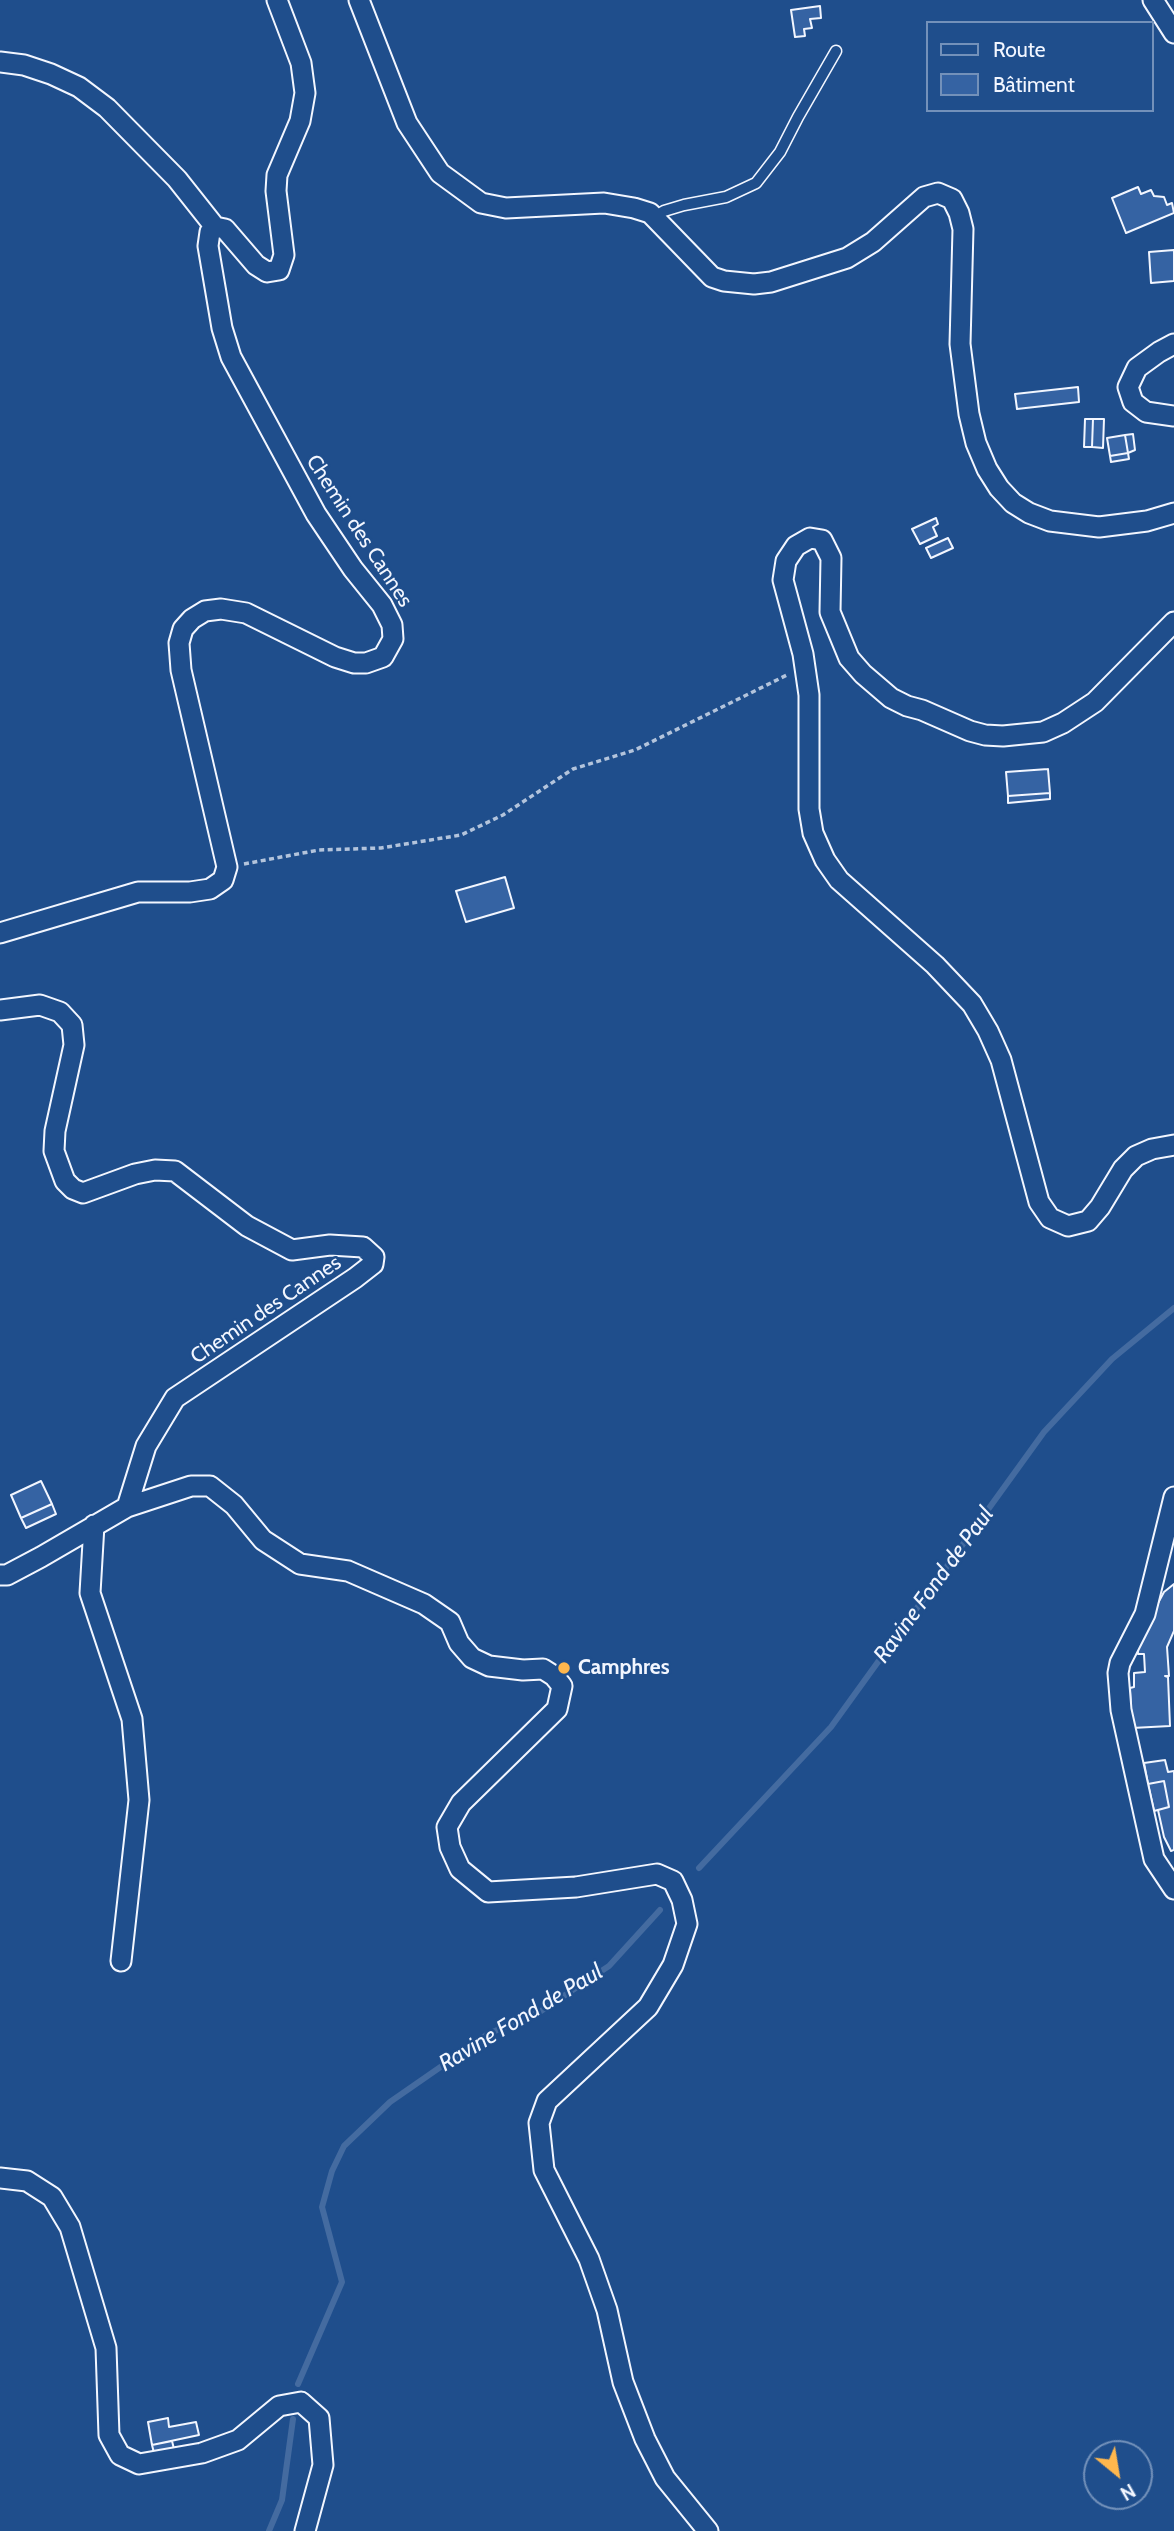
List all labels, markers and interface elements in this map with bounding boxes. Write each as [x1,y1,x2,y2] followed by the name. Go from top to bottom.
[926,21,1153,112] legend
[993,37,1046,62] text: Route
[993,72,1075,97] text: Bâtiment
[300,450,418,612] street label: Chemin des Cannes
[186,1250,346,1370] street label: Chemin des Cannes
[868,1502,1000,1668] water label: Ravine Fond de Paul
[578,1655,670,1681] place label: Camphres
[556,1660,572,1676] marker: Camphres
[434,1958,608,2078] water label: Ravine Fond de Paul
[1083,2440,1153,2510] north arrow
[1116,2479,1139,2505] text: N

